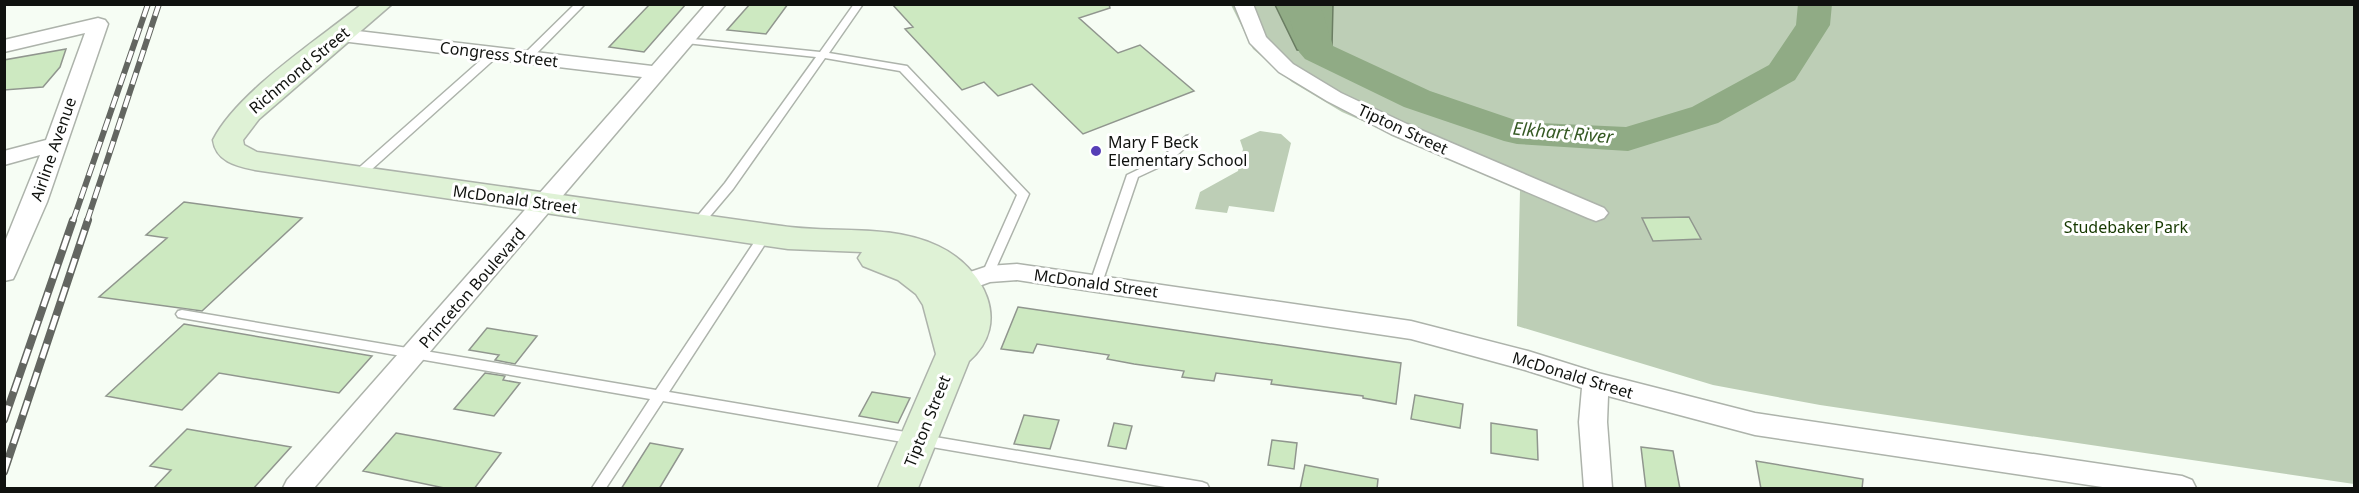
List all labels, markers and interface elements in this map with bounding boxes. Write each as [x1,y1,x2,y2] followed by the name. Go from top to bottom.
[244,21,354,119] street label: Richmond Street
[439,36,560,72] street label: Congress Street
[25,94,81,204] street label: Airline Avenue
[1354,99,1452,160] street label: Tipton Street
[1512,116,1615,148] water label: Elkhart River
[1108,131,1247,171] place label: Mary F Beck Elementary School
[1089,144,1103,158] marker: Mary F Beck Elementary School
[451,179,579,219] street label: McDonald Street
[2064,216,2189,238] park label: Studebaker Park
[414,223,530,353] street label: Princeton Boulevard
[1032,263,1160,303] street label: McDonald Street
[1510,346,1636,404] street label: McDonald Street
[899,372,955,470] street label: Tipton Street

